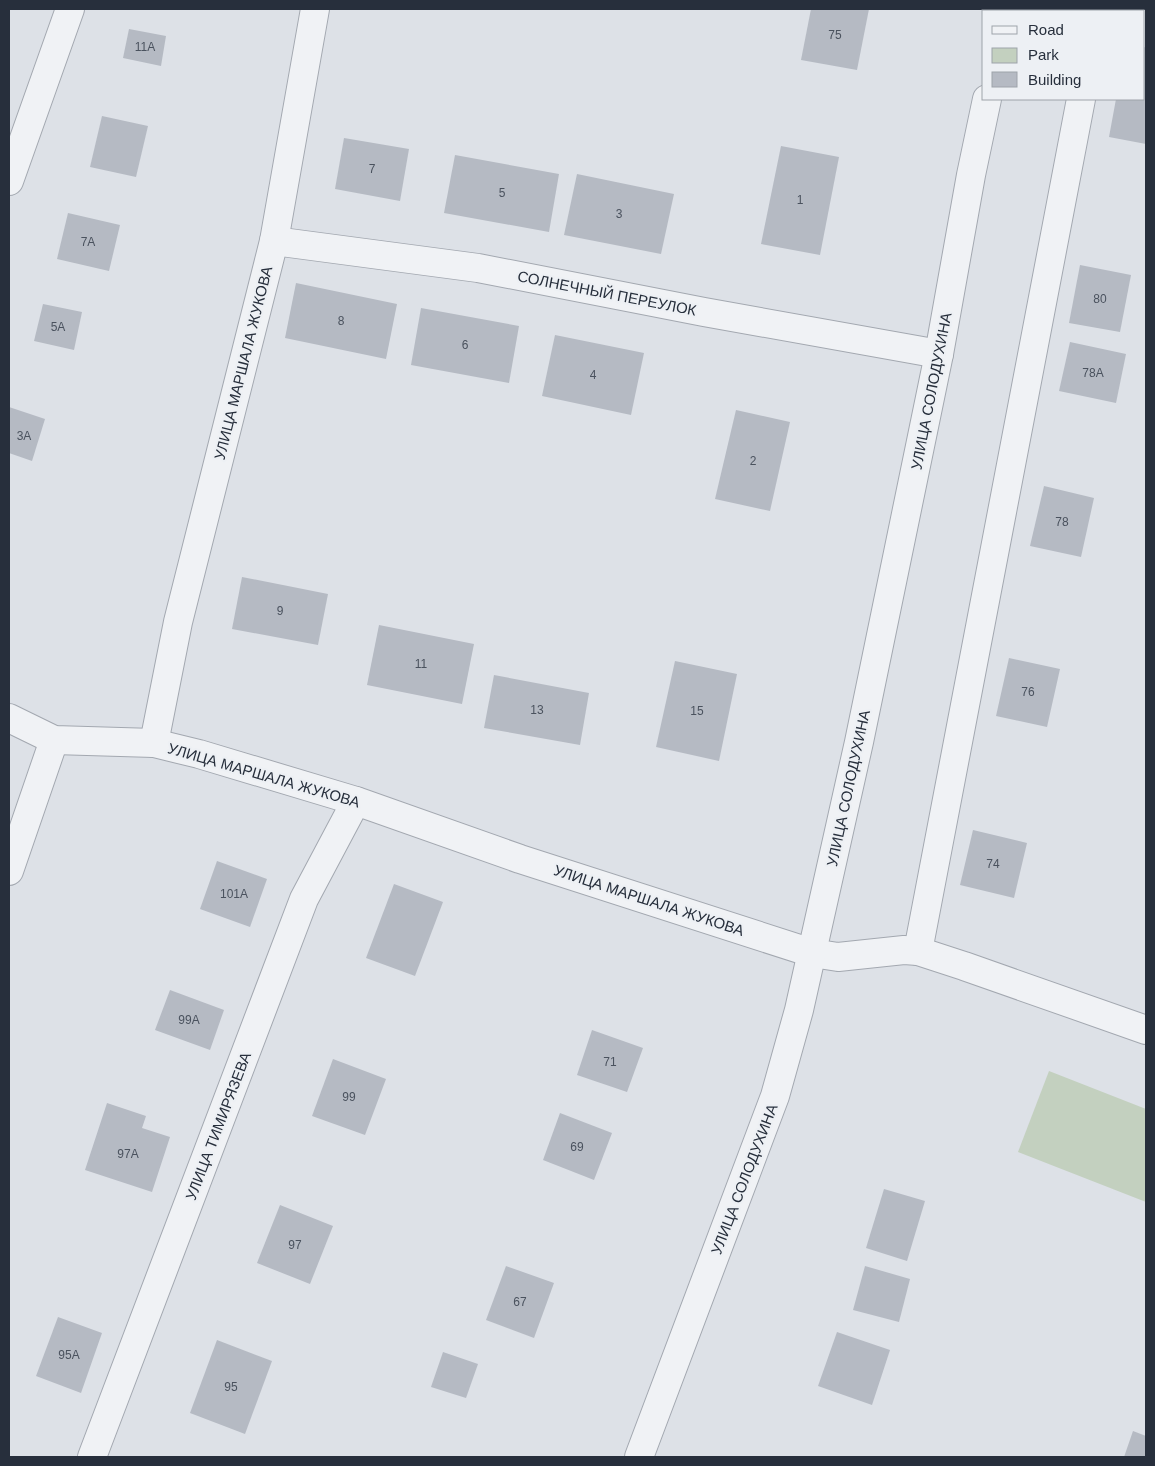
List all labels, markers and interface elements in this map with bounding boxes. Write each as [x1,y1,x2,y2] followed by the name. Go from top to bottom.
[982,10,1145,100] legend
[1028,21,1064,38] text: Road
[828,28,842,42] house number: 75
[135,40,155,54] house number: 11А
[1028,46,1059,63] text: Park
[1028,71,1081,88] text: Building
[369,162,376,176] house number: 7
[499,186,506,200] house number: 5
[797,193,804,207] house number: 1
[616,207,623,221] house number: 3
[81,235,95,249] house number: 7А
[211,264,275,462] street label: УЛИЦА МАРШАЛА ЖУКОВА
[516,267,698,319] street label: СОЛНЕЧНЫЙ ПЕРЕУЛОК
[1093,292,1107,306] house number: 80
[907,311,955,471] street label: УЛИЦА СОЛОДУХИНА
[338,314,345,328] house number: 8
[51,320,65,334] house number: 5А
[462,338,469,352] house number: 6
[1082,366,1104,380] house number: 78А
[590,368,597,382] house number: 4
[17,429,31,443] house number: 3А
[750,454,757,468] house number: 2
[1055,515,1069,529] house number: 78
[277,604,284,618] house number: 9
[415,657,428,671] house number: 11
[1021,685,1035,699] house number: 76
[530,703,544,717] house number: 13
[690,704,704,718] house number: 15
[823,708,873,868] street label: УЛИЦА СОЛОДУХИНА
[166,739,362,811] street label: УЛИЦА МАРШАЛА ЖУКОВА
[986,857,1000,871] house number: 74
[552,861,746,939] street label: УЛИЦА МАРШАЛА ЖУКОВА
[220,887,248,901] house number: 101А
[178,1013,200,1027] house number: 99А
[182,1050,254,1202] street label: УЛИЦА ТИМИРЯЗЕВА
[603,1055,617,1069] house number: 71
[342,1090,356,1104] house number: 99
[707,1101,781,1257] street label: УЛИЦА СОЛОДУХИНА
[570,1140,584,1154] house number: 69
[117,1147,139,1161] house number: 97А
[288,1238,302,1252] house number: 97
[513,1295,527,1309] house number: 67
[58,1348,80,1362] house number: 95А
[224,1380,238,1394] house number: 95

